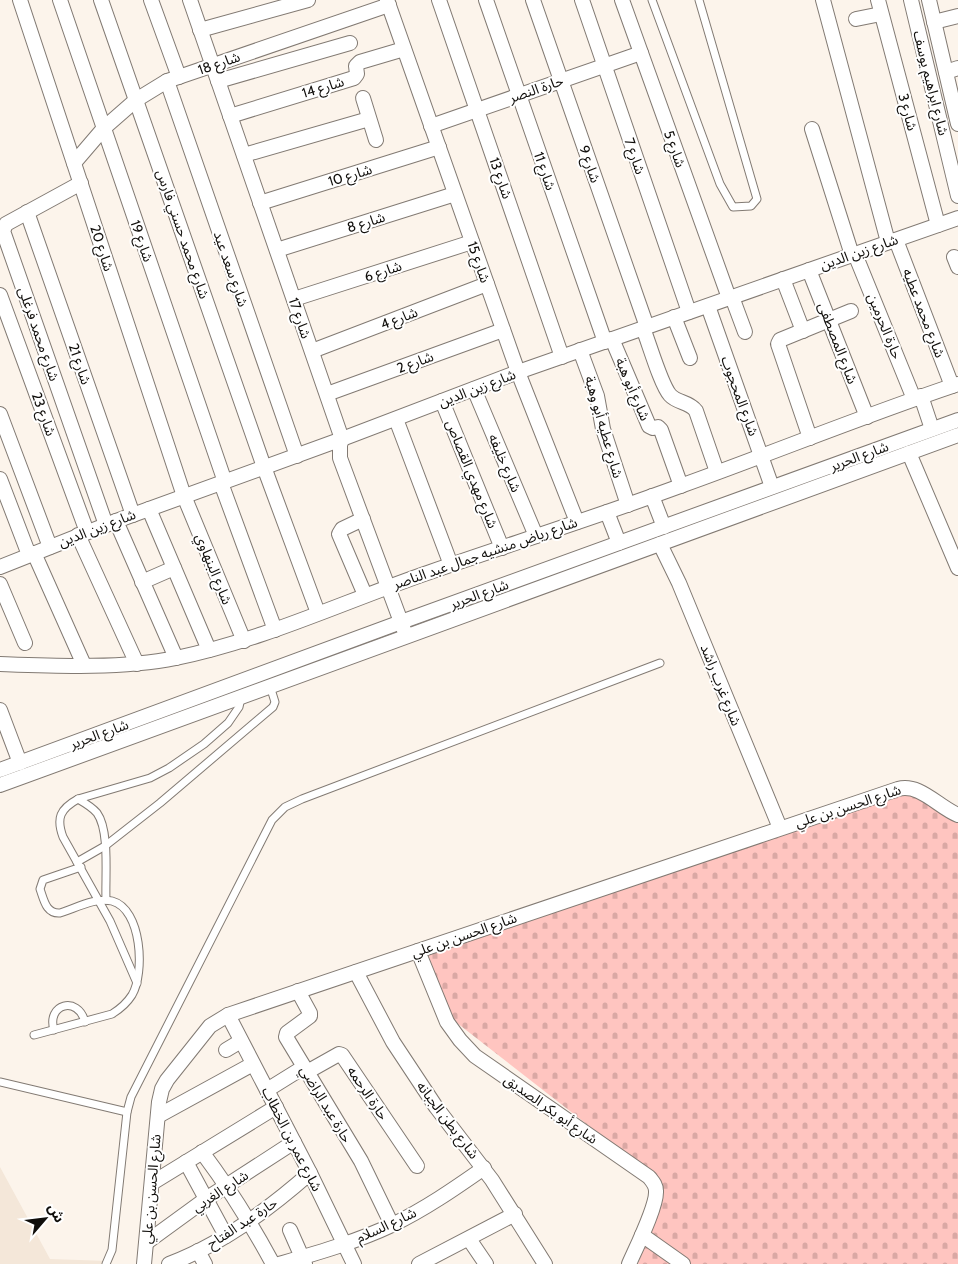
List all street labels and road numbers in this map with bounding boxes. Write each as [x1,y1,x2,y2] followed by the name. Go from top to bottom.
[907,29,953,138] street label: شارع ابراهيم يوسف
[196,47,243,80] street label: شارع 18
[505,71,566,107] street label: حارة النصر
[300,72,347,104] street label: شارع 14
[892,91,922,133] street label: شارع 3
[658,128,690,171] street label: شارع 5
[618,135,650,177] street label: شارع 7
[573,143,605,186] street label: شارع 9
[528,149,560,193] street label: شارع 11
[484,155,516,202] street label: شارع 13
[326,160,375,192] street label: شارع 10
[150,167,214,302] street label: شارع محمد حسني فارس
[345,208,388,238] street label: شارع 8
[125,218,158,265] street label: شارع 19
[84,223,118,274] street label: شارع 20
[208,229,252,310] street label: شارع سعد عيد
[818,230,901,276] street label: شارع زين الدين
[462,239,494,286] street label: شارع 15
[362,257,405,287] street label: شارع 6
[897,266,949,361] street label: شارع محمد عطيه
[13,285,64,384] street label: شارع محمد فرغلى
[864,290,906,362] street label: حارة الحرمين
[283,295,315,341] street label: شارع 17
[812,300,862,387] street label: شارع المصطفى
[378,303,421,335] street label: شارع 4
[63,341,95,388] street label: شارع 21
[394,347,437,379] street label: شارع 2
[715,354,763,439] street label: شارع المحجوب
[610,355,654,424] street label: شارع أبو هبة
[436,365,519,413] street label: شارع زين الدين
[579,374,627,481] street label: شارع عطيه أبو وهبة
[26,390,60,439] street label: شارع 23
[440,417,502,532] street label: شارع مهدي القصاص
[483,431,525,496] street label: شارع خليفه
[826,437,892,477] street label: شارع الحرير
[56,505,139,553] street label: شارع زين الدين
[389,513,580,595] street label: شارع رياض منشيه جمال عبد الناصر
[190,531,236,608] street label: شارع البنهاوي
[446,575,512,615] street label: شارع الحرير
[695,641,746,729] street label: شارع غرب راشد
[66,715,132,755] street label: شارع الحرير
[793,780,904,834] street label: شارع الحسن بن علي
[409,909,520,964] street label: شارع الحسن بن علي
[294,1062,356,1147] street label: حارة عبد الراضي
[344,1063,392,1123] street label: حارة الرحمه
[500,1070,601,1150] street label: شارع أبو بكر الصديق
[411,1078,483,1164] street label: شارع بطن الجبانه
[256,1084,326,1195] street label: شارع عمر بن الخطاب
[137,1133,167,1245] street label: شارع الحسن بن علي
[188,1166,253,1218] street label: شارع الغربي
[203,1194,282,1254] street label: حارة عبد الفتاح
[353,1203,420,1249] street label: شارع السلام

